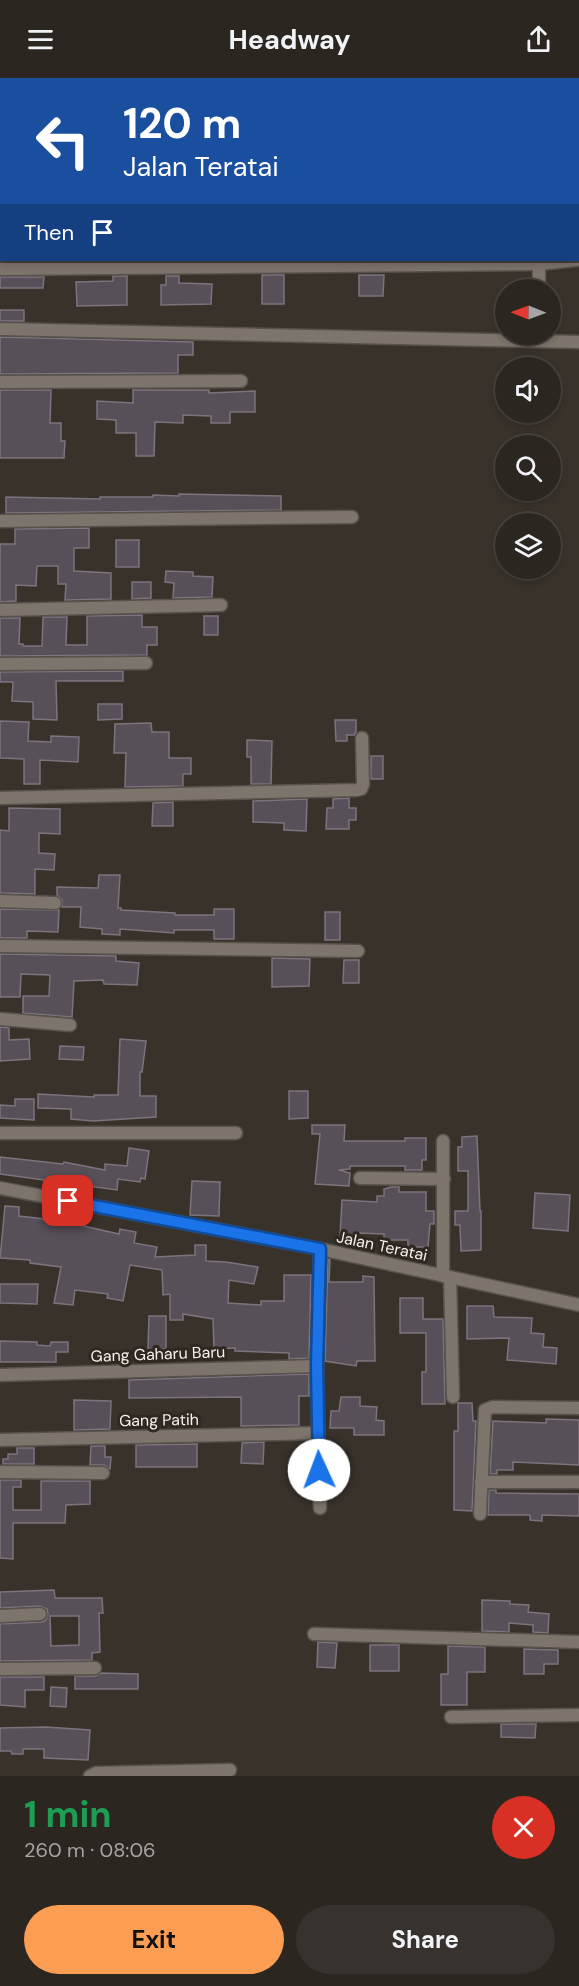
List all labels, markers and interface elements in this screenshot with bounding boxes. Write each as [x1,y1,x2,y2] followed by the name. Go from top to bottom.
[228,22,351,57] text: Headway
[24,23,57,56] icon: menu
[522,23,555,56] icon: share
[123,96,241,151] text: 120 m
[24,102,102,180] icon: left
[123,149,279,184] text: Jalan Teratai
[86,216,119,249] icon: arrive
[24,218,74,247] text: Then
[495,279,561,345] north arrow
[495,279,561,579] map controls
[495,357,561,423] button: sound
[495,435,561,501] button: search
[495,513,561,579] button: layers
[42,1175,93,1226] pin
[51,1184,84,1217] icon: arrive
[335,1226,429,1266] street label: Jalan Teratai
[90,1341,226,1367] street label: Gang Gaharu Baru
[119,1409,199,1431] street label: Gang Patih
[287,1438,351,1502] position arrow
[24,1791,112,1838] text: 1 min
[492,1796,555,1859] button: close
[24,1837,156,1863] text: 260 m · 08:06
[24,1905,284,1974] button: Exit
[296,1905,555,1974] button: Share

